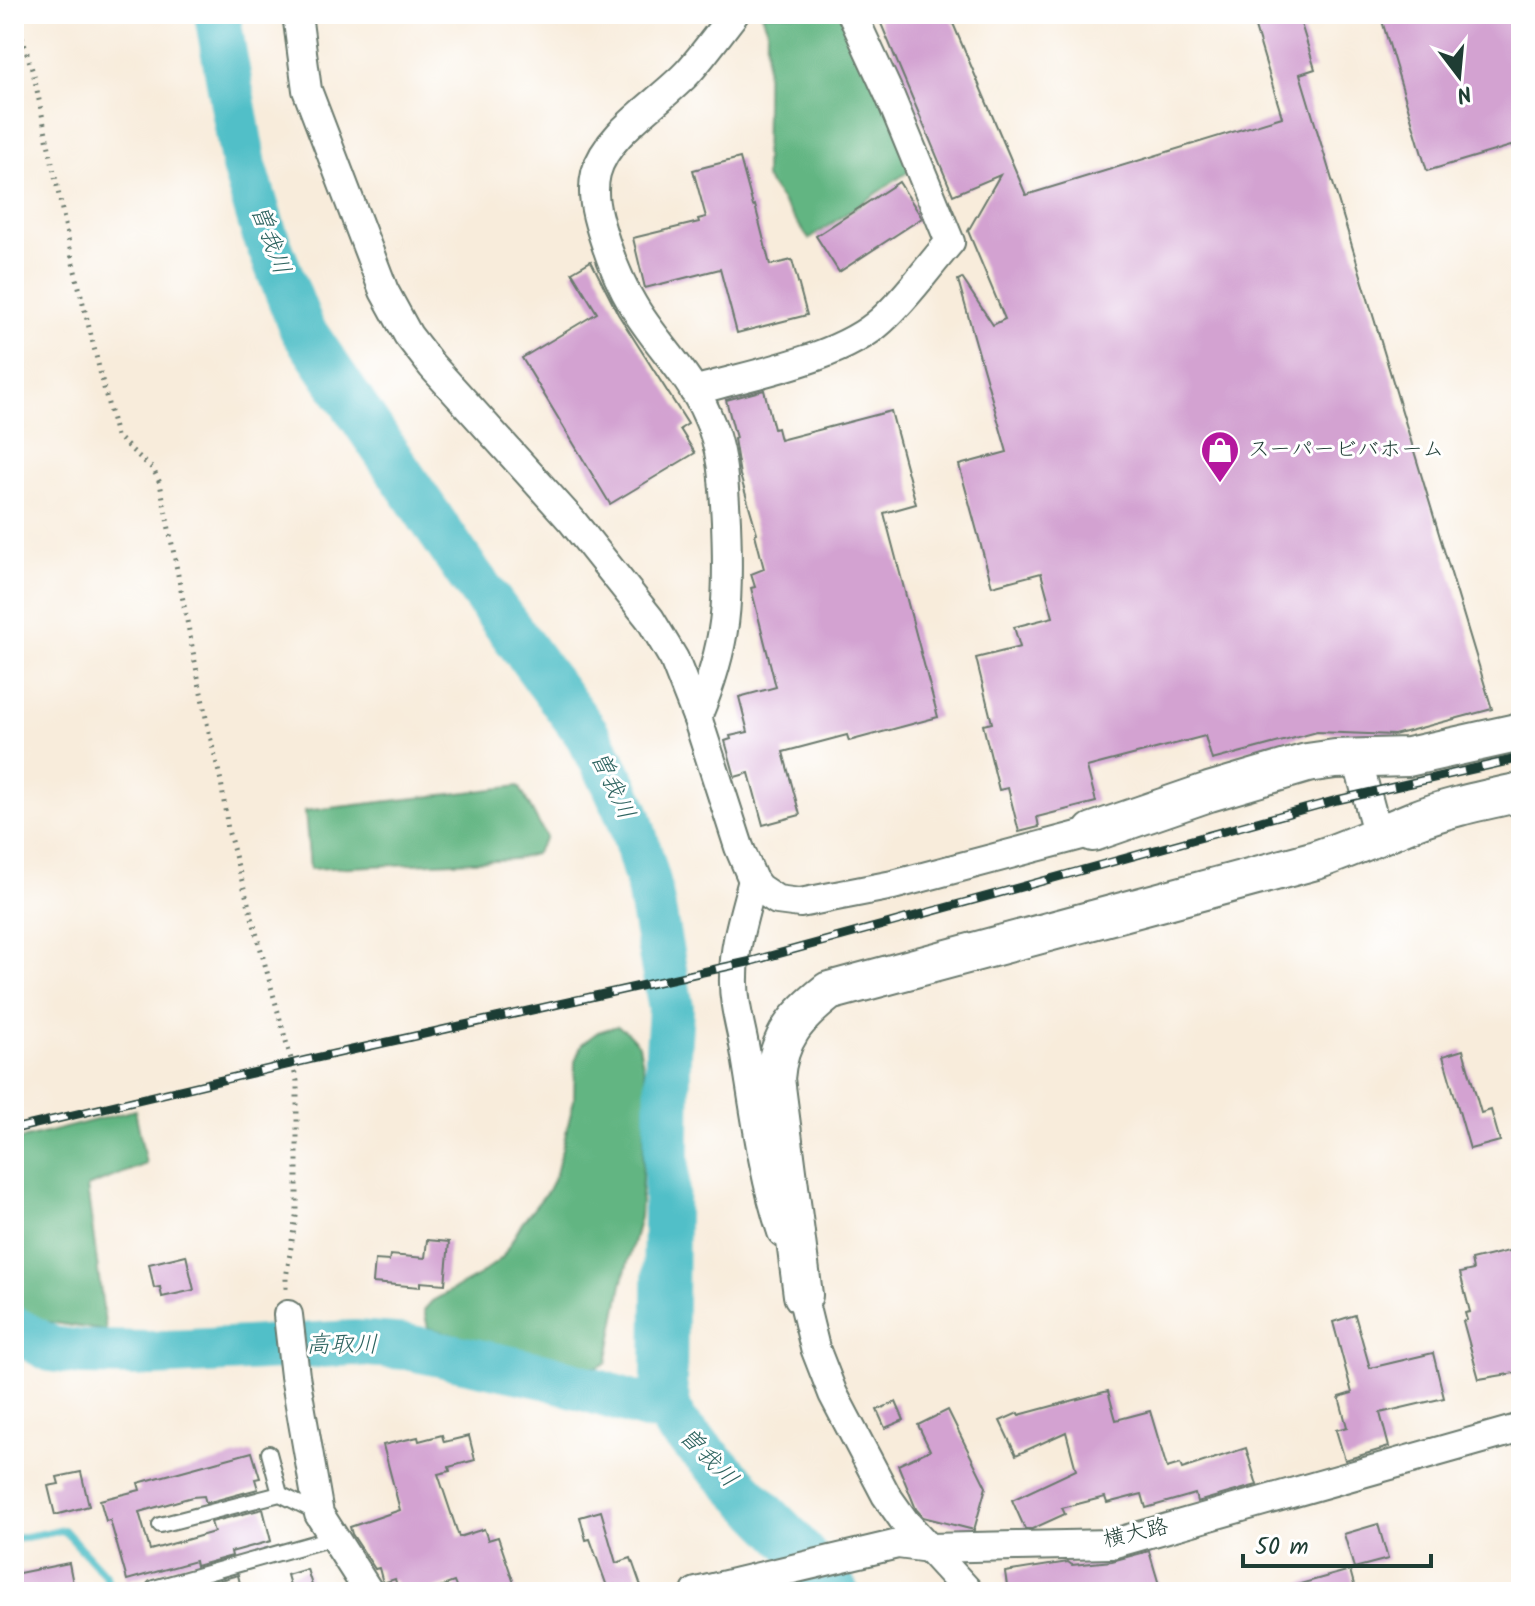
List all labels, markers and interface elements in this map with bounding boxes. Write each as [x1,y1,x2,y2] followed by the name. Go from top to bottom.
[1419,36,1499,116] north arrow
[1452,74,1475,112] text: N
[239,200,301,280] water label: 曽我川
[1199,429,1241,484] shop icon: スーパービバホーム
[1248,433,1444,468] place label: スーパービバホーム
[579,745,645,827] water label: 曽我川
[306,1326,378,1365] water label: 高取川
[669,1419,747,1497] water label: 曽我川
[1100,1510,1172,1558] street label: 横大路
[1243,1518,1431,1568] scale bar
[1255,1528,1309,1567] text: 50 m

